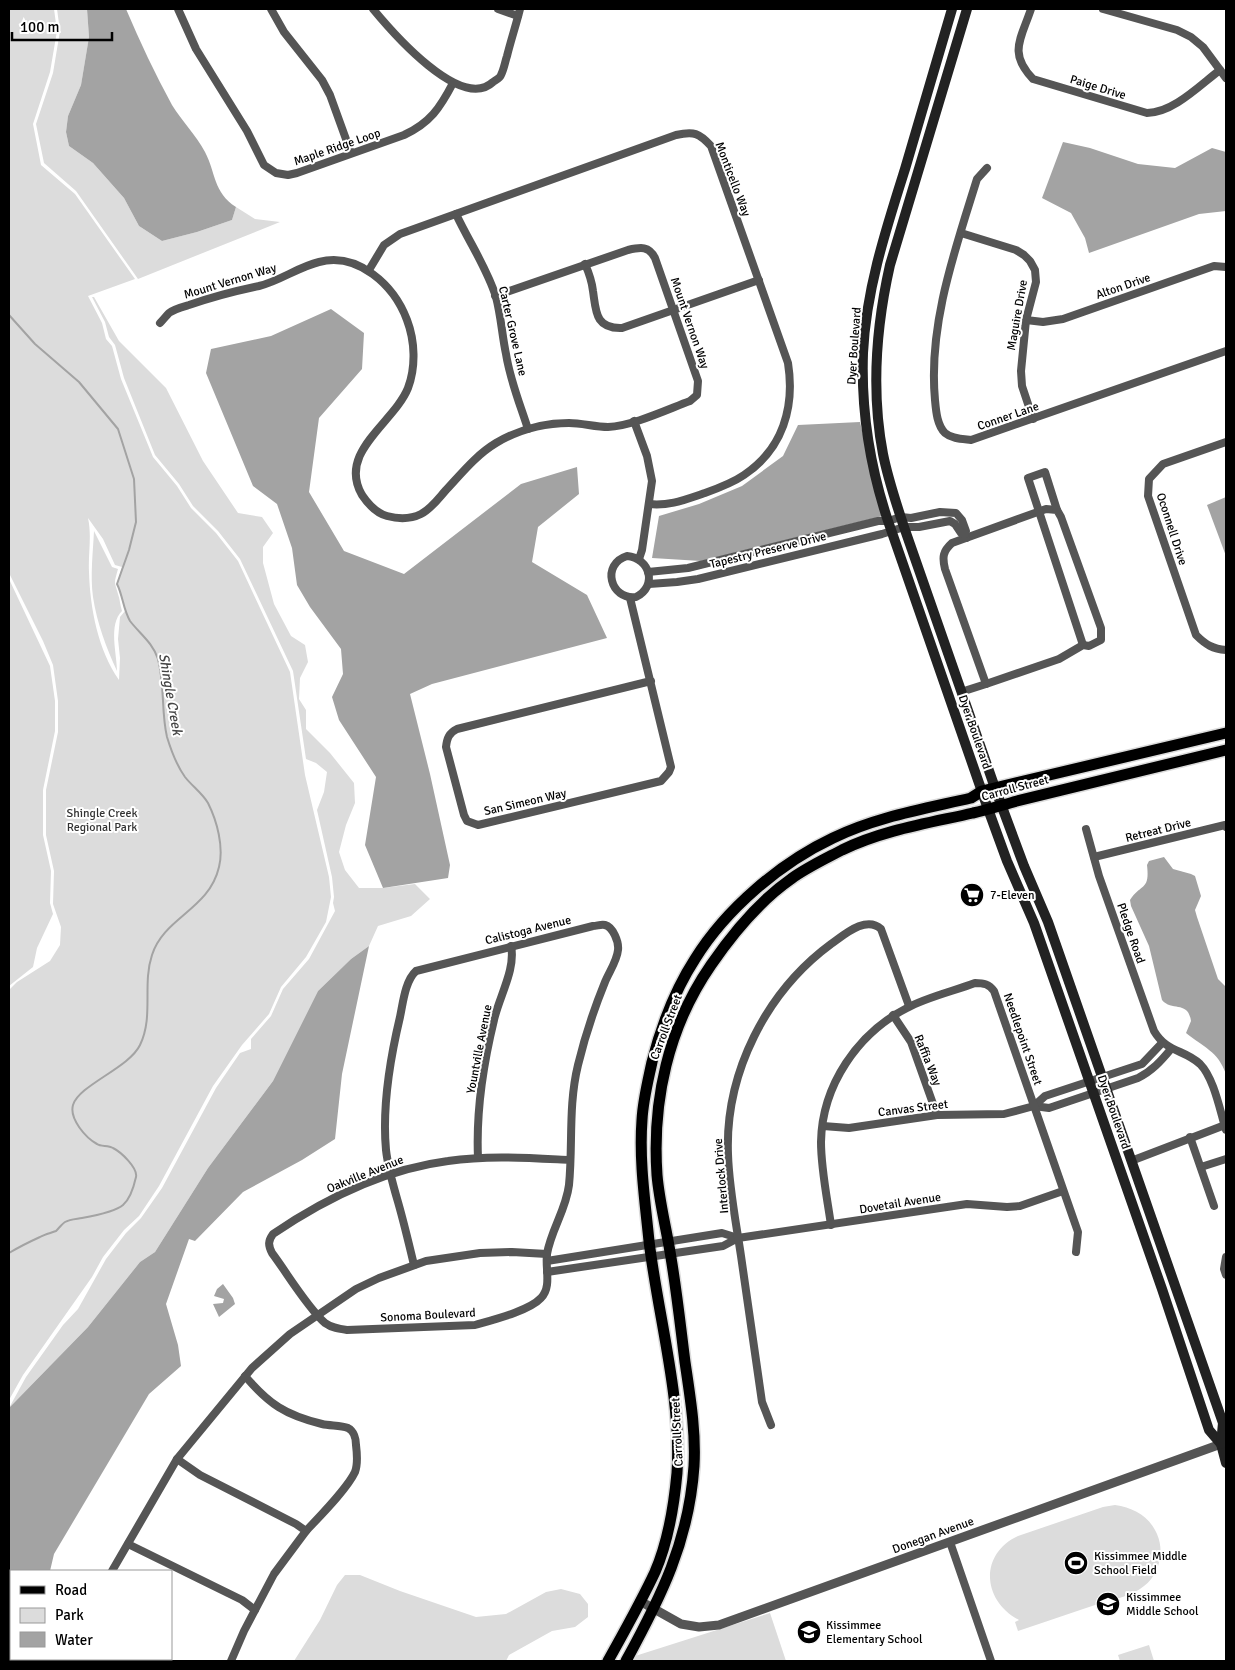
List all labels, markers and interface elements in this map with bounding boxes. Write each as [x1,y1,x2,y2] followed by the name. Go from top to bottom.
[12,10,112,42] scale bar
[20,18,60,36] text: 100 m
[1068,72,1128,103] street label: Paige Drive
[292,126,383,169] street label: Maple Ridge Loop
[711,140,754,219] street label: Monticello Way
[182,260,279,303] street label: Mount Vernon Way
[1094,270,1153,303] street label: Alton Drive
[667,275,712,371] street label: Mount Vernon Way
[1004,279,1031,352] street label: Maguire Drive
[495,285,530,378] street label: Carter Grove Lane
[844,307,865,385] street label: Dyer Boulevard
[975,399,1041,434] street label: Conner Lane
[1153,491,1190,567] street label: Oconnell Drive
[708,529,828,572] street label: Tapestry Preserve Drive
[155,652,186,738] water label: Shingle Creek
[955,693,994,771] street label: Dyer Boulevard
[980,772,1050,805] street label: Carroll Street
[482,786,568,819] street label: San Simeon Way
[67,806,137,835] park label: Shingle Creek Regional Park
[1124,815,1192,846] street label: Retreat Drive
[959,882,985,908] supermarket icon: 7-Eleven
[990,888,1035,903] place label: 7-Eleven
[1113,901,1148,966] street label: Pledge Road
[484,913,573,948] street label: Calistoga Avenue
[1000,991,1045,1087] street label: Needlepoint Street
[647,992,686,1062] street label: Carroll Street
[463,1003,495,1095] street label: Yountville Avenue
[910,1032,945,1088] street label: Raffia Way
[1094,1073,1133,1151] street label: Dyer Boulevard
[877,1097,949,1120] street label: Canvas Street
[711,1138,732,1214] street label: Interlock Drive
[325,1152,406,1197] street label: Oakville Avenue
[858,1190,942,1217] street label: Dovetail Avenue
[380,1306,476,1325] street label: Sonoma Boulevard
[668,1397,687,1467] street label: Carroll Street
[890,1514,976,1557] street label: Donegan Avenue
[1094,1549,1187,1578] place label: Kissimmee Middle School Field
[1063,1550,1089,1576] sports icon: Kissimmee Middle School Field
[10,1570,172,1660] legend
[55,1581,87,1599] text: Road
[1126,1590,1199,1619] place label: Kissimmee Middle School
[1095,1591,1121,1617] school or university icon: Kissimmee Middle School
[55,1606,84,1624] text: Park
[826,1618,923,1647] place label: Kissimmee Elementary School
[796,1619,822,1645] school or university icon: Kissimmee Elementary School
[55,1631,93,1649] text: Water

